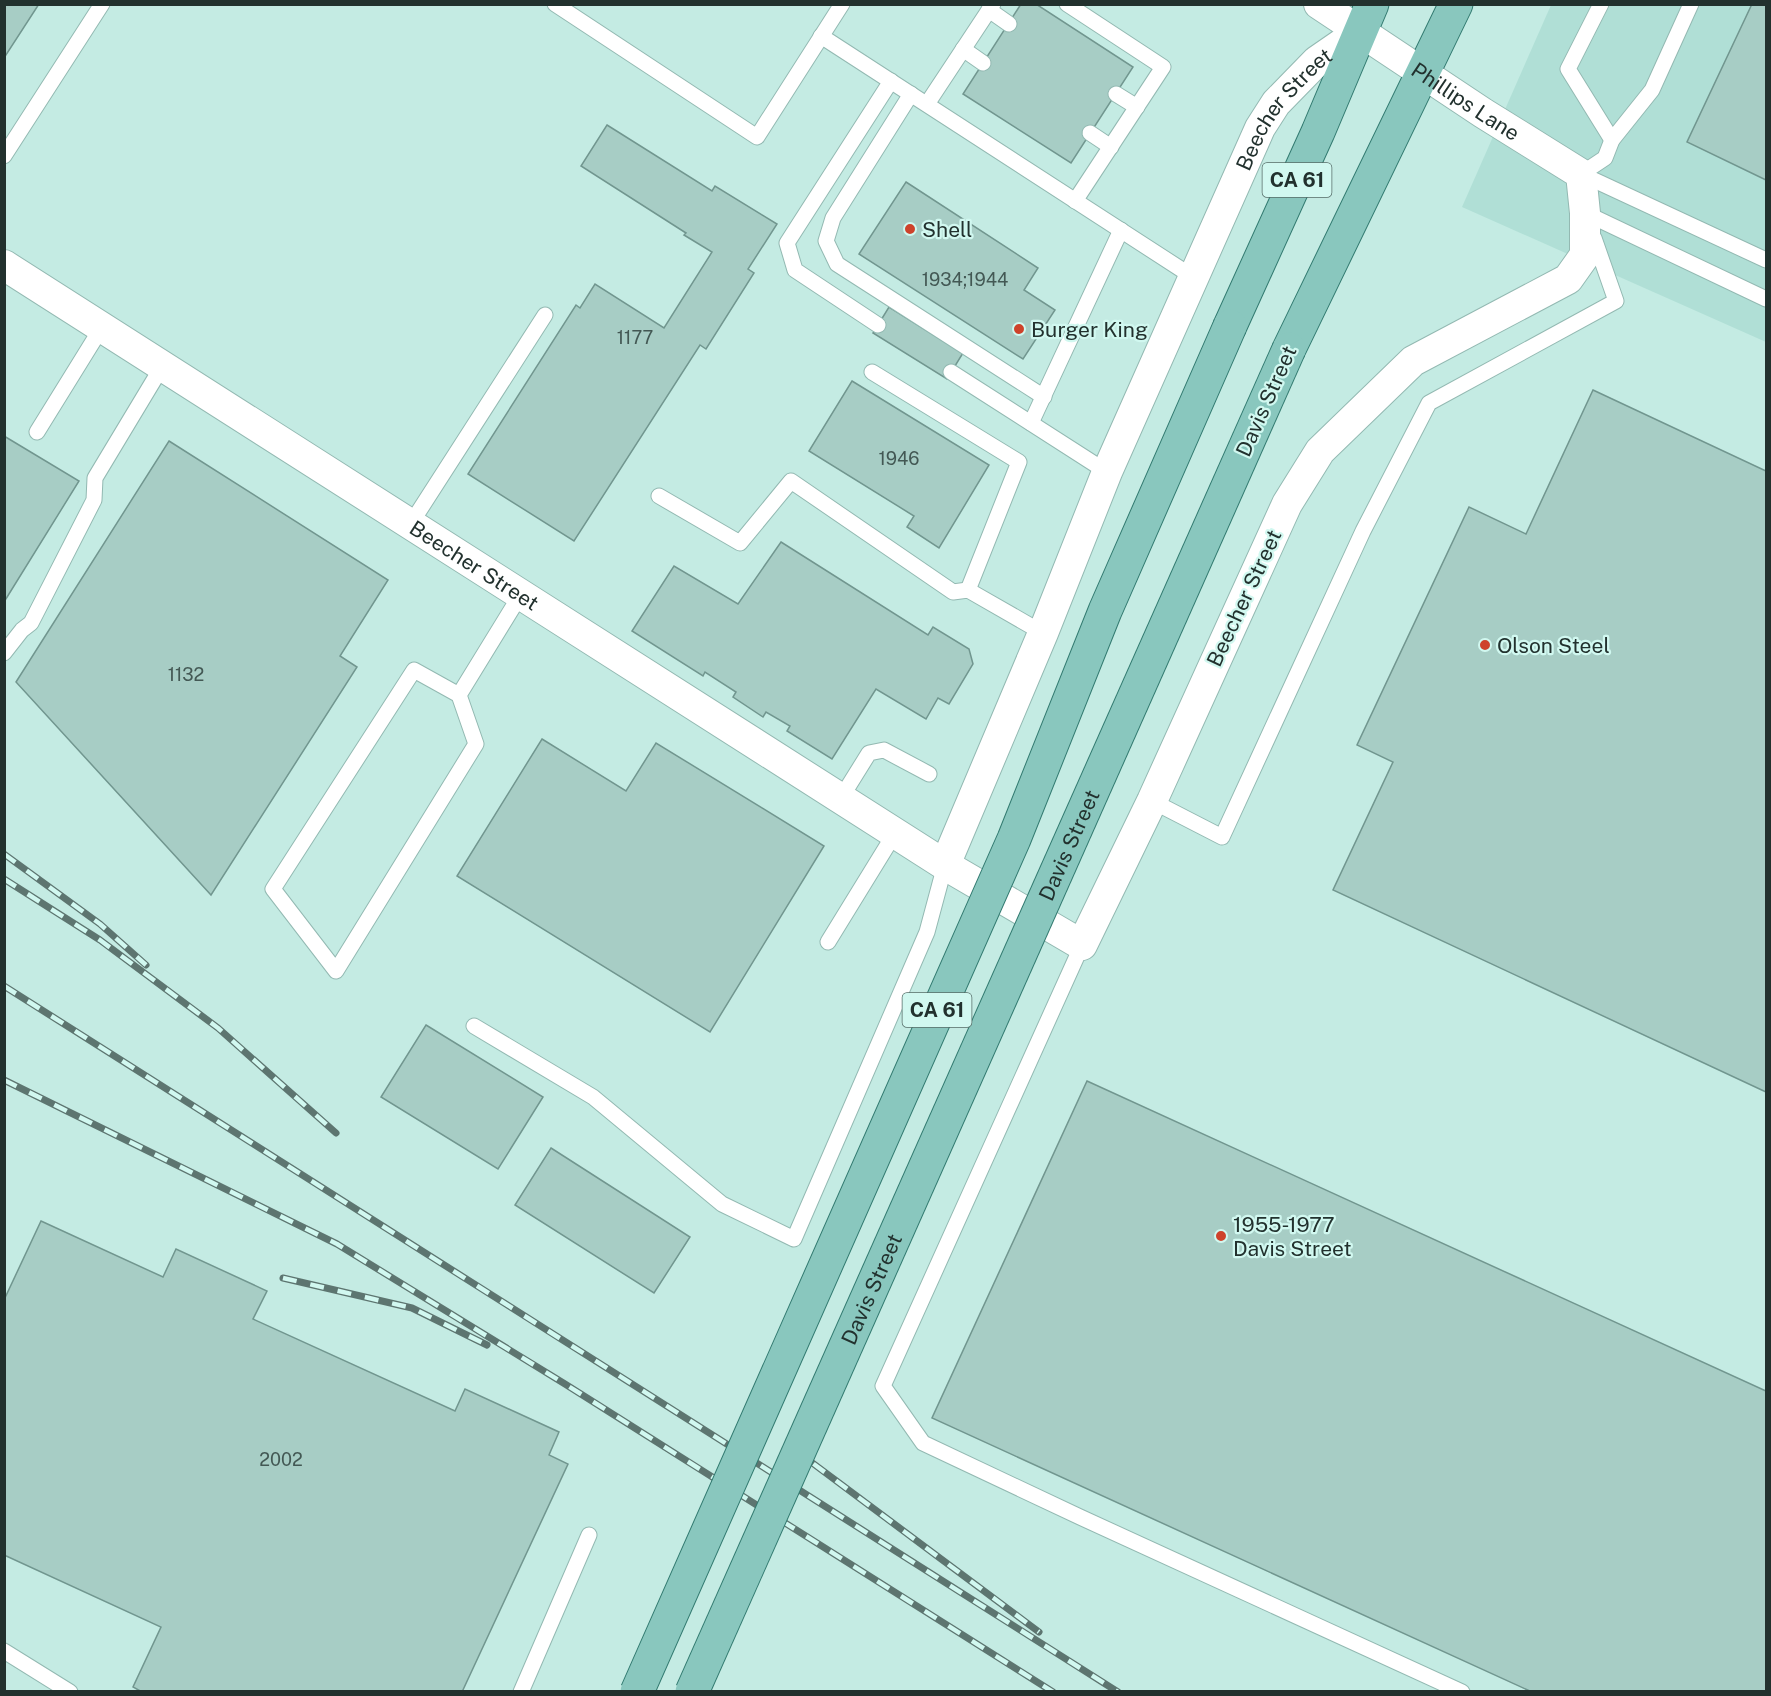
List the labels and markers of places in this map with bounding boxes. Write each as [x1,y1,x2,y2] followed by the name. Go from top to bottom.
[922,217,972,242] place label: Shell
[903,222,917,236] marker: Shell
[1031,317,1148,342] place label: Burger King
[1012,322,1026,336] marker: Burger King
[1497,633,1610,658] place label: Olson Steel
[1478,638,1492,652] marker: Olson Steel
[1233,1212,1352,1261] place label: 1955-1977 Davis Street
[1214,1229,1228,1243] marker: 1955-1977 Davis Street

